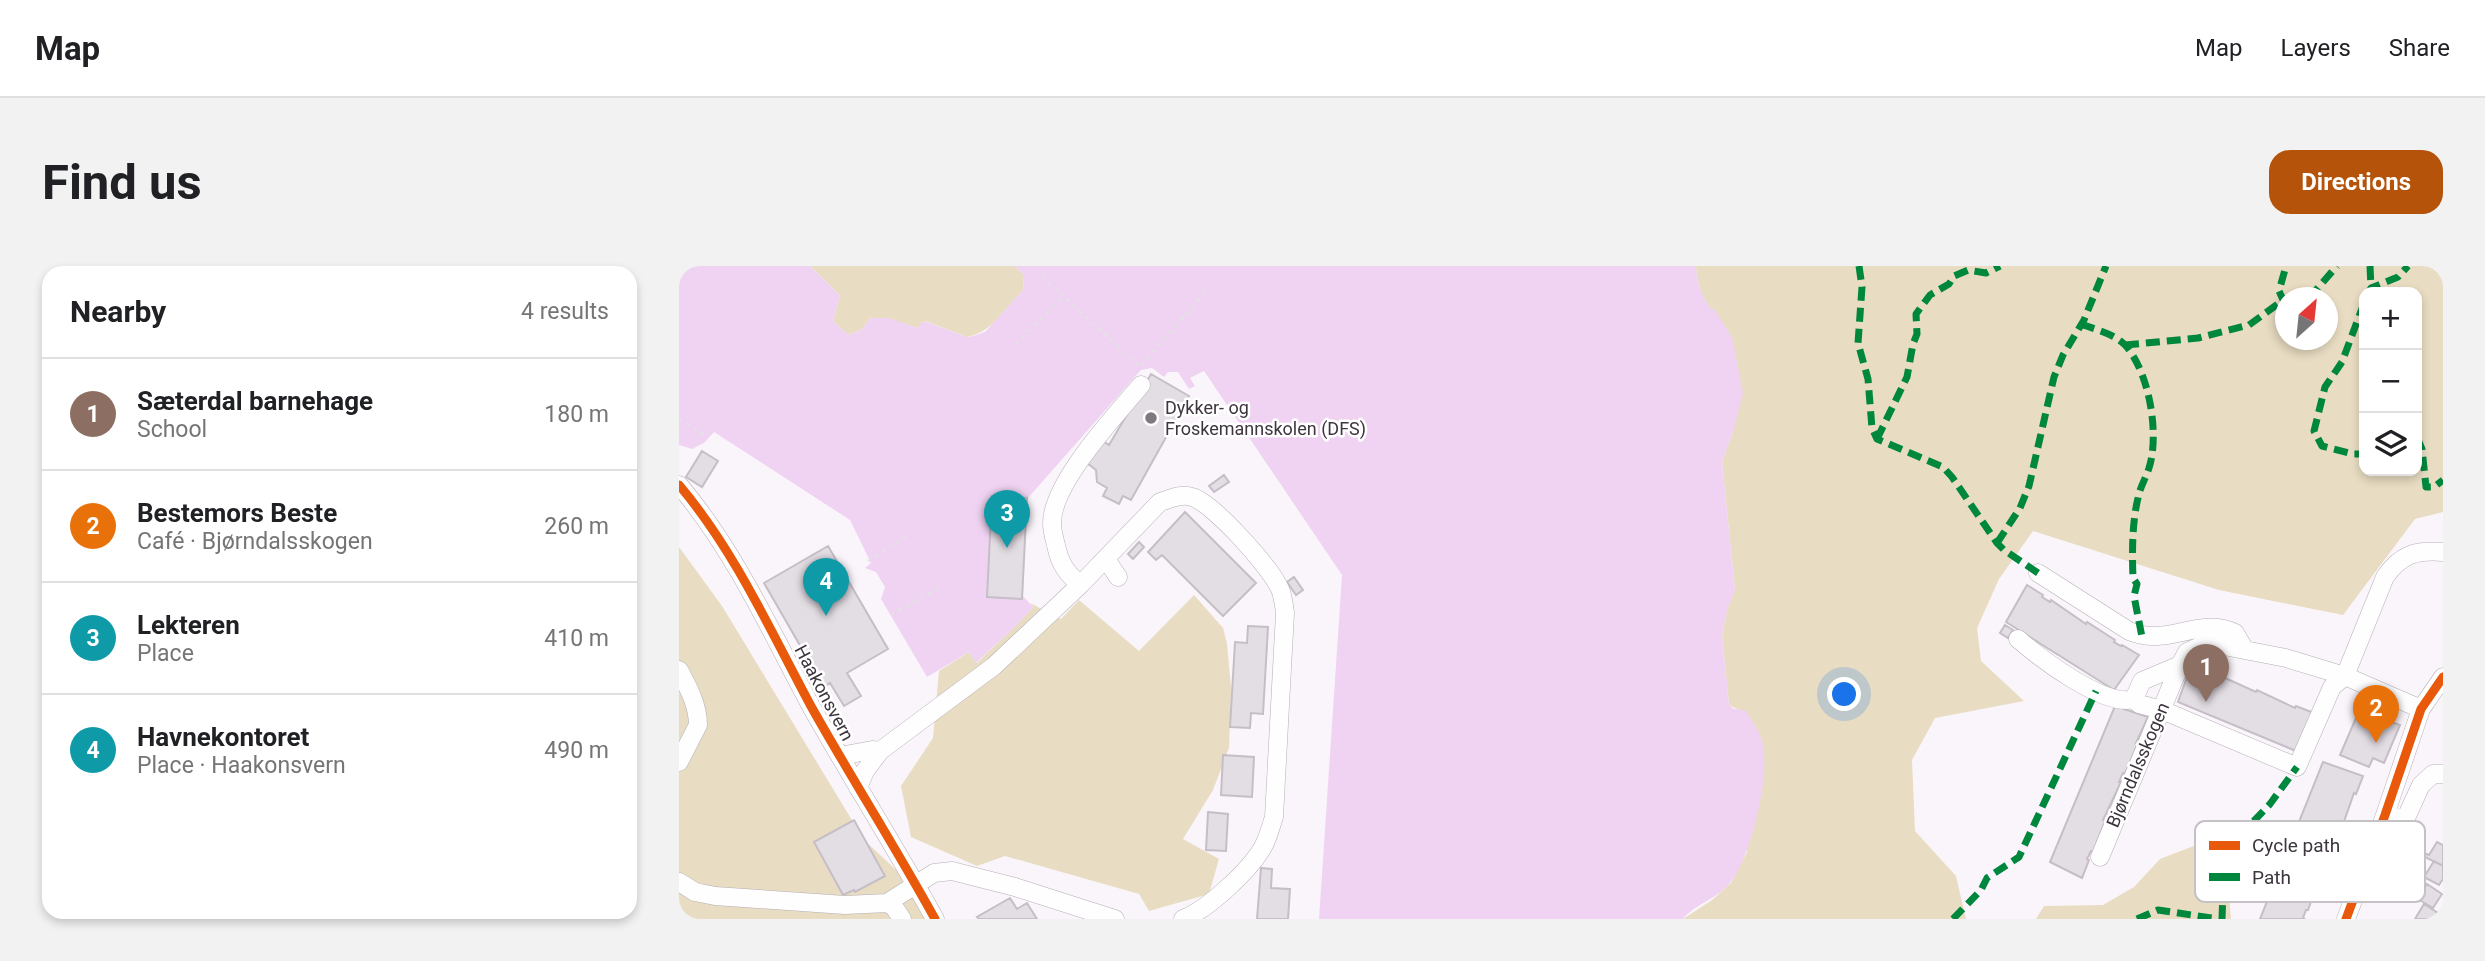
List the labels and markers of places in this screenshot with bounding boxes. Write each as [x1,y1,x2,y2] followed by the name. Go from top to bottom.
[1165,397,1366,440] place label: Dykker- og Froskemannskolen (DFS)
[1143,410,1159,426] marker: Dykker- og Froskemannskolen (DFS)
[984,490,1030,548] pin: 3
[803,558,849,616] pin: 4
[2183,644,2229,702] pin: 1
[2353,685,2399,743] pin: 2

